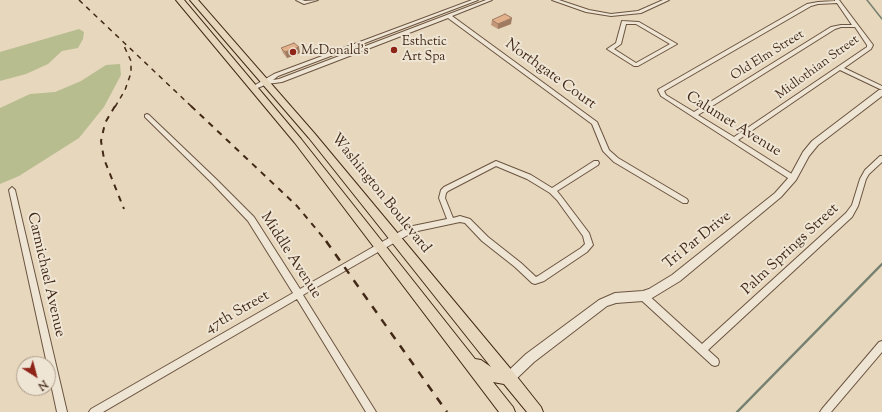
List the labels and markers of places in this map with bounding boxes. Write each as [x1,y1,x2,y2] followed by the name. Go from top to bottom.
[402,35,447,66] place label: Esthetic Art Spa
[301,44,369,60] place label: McDonald's
[389,45,399,55] marker: Esthetic Art Spa
[288,47,298,57] marker: McDonald's

